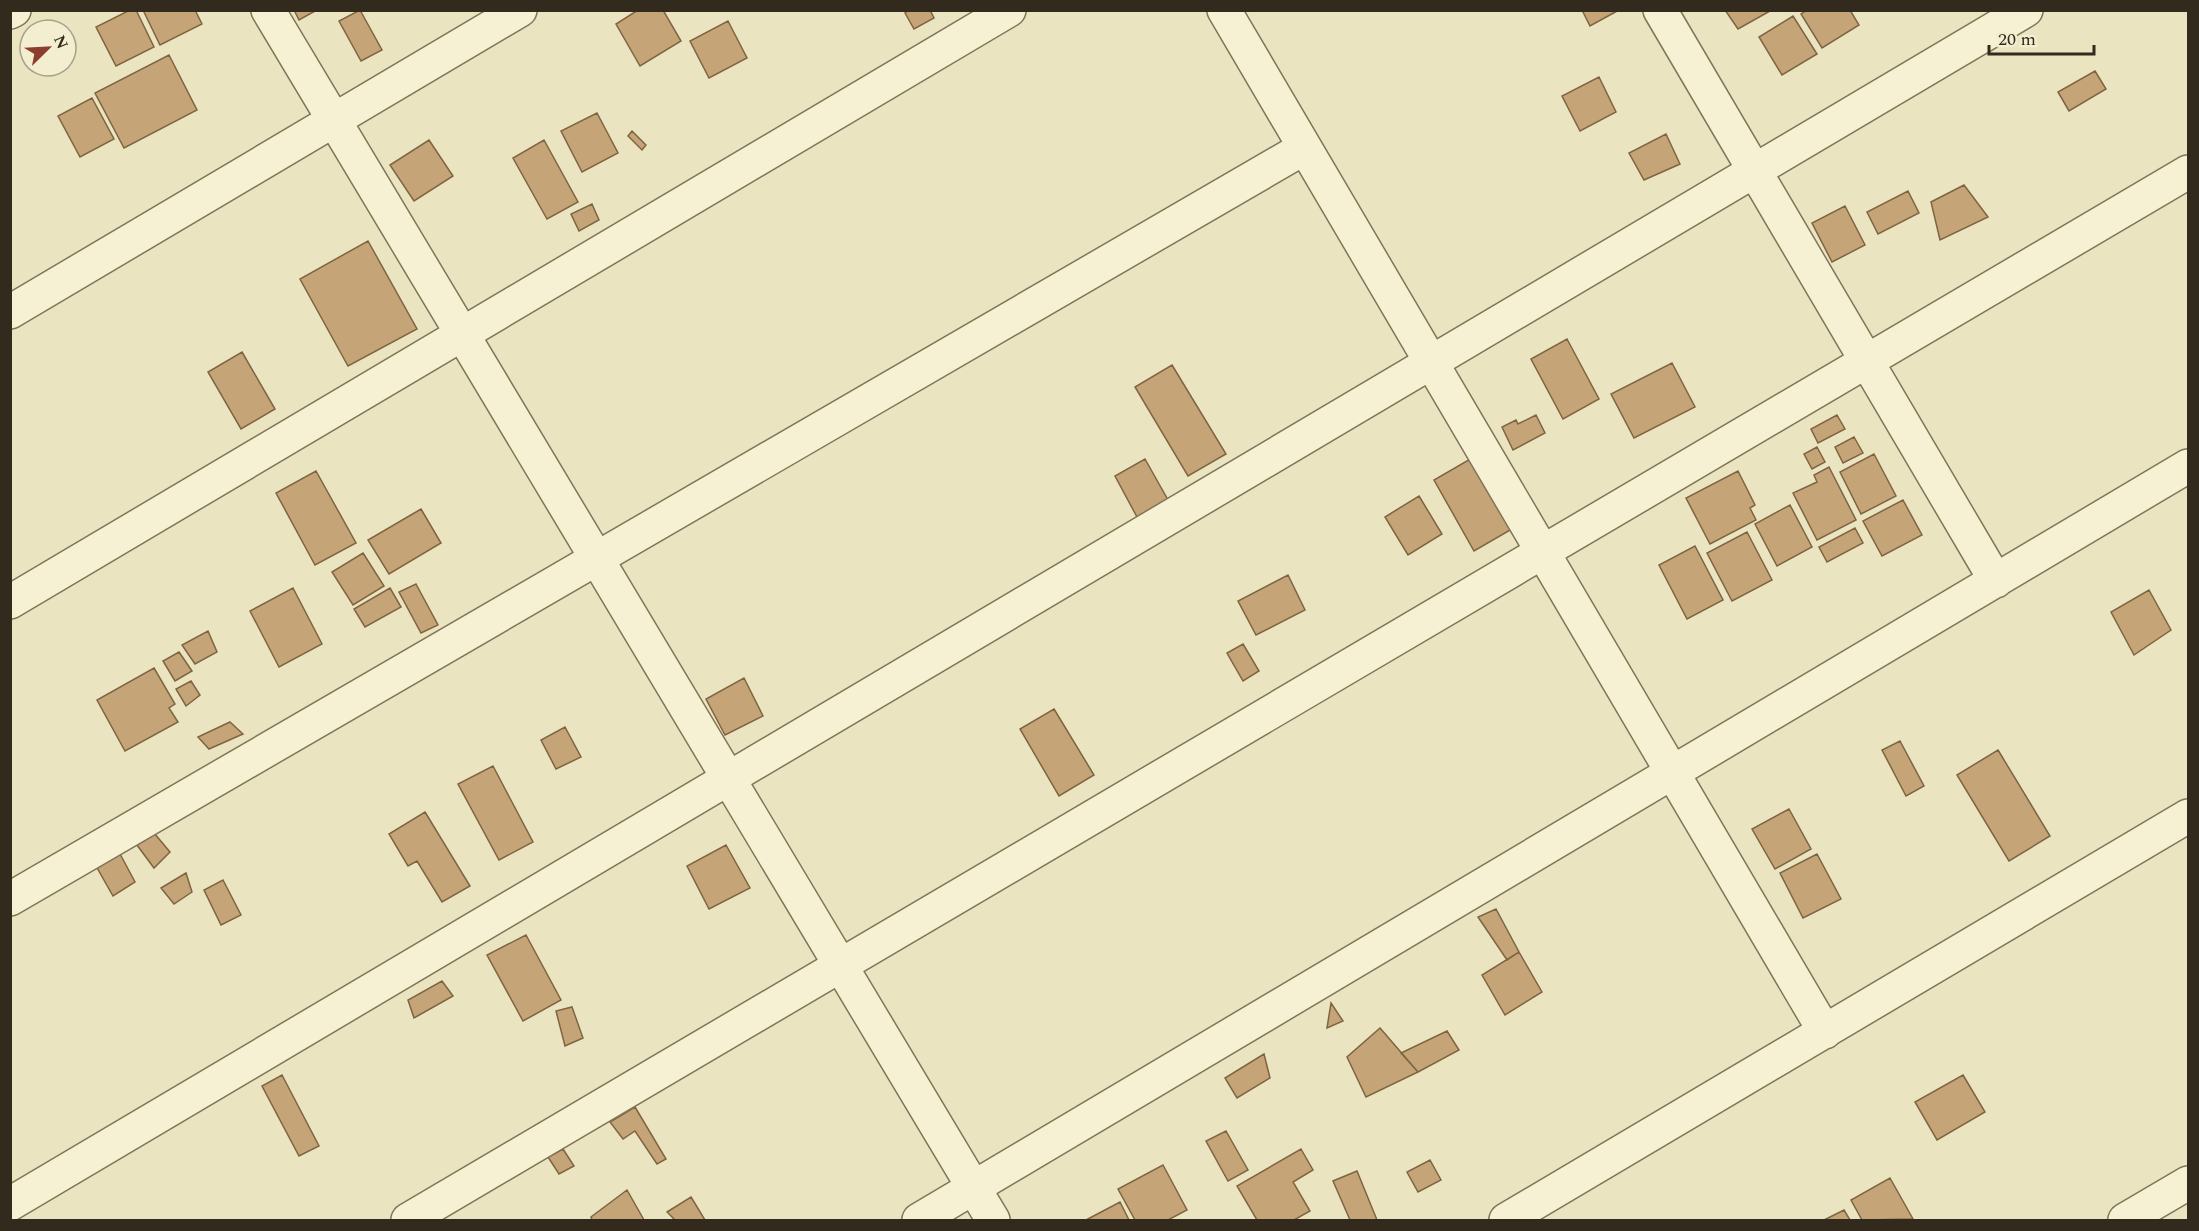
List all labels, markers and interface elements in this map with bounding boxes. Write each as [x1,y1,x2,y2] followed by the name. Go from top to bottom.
[18,18,78,78] north arrow
[1989,18,2094,56] scale bar
[1998,26,2036,53] text: 20 m
[47,31,74,53] text: N

